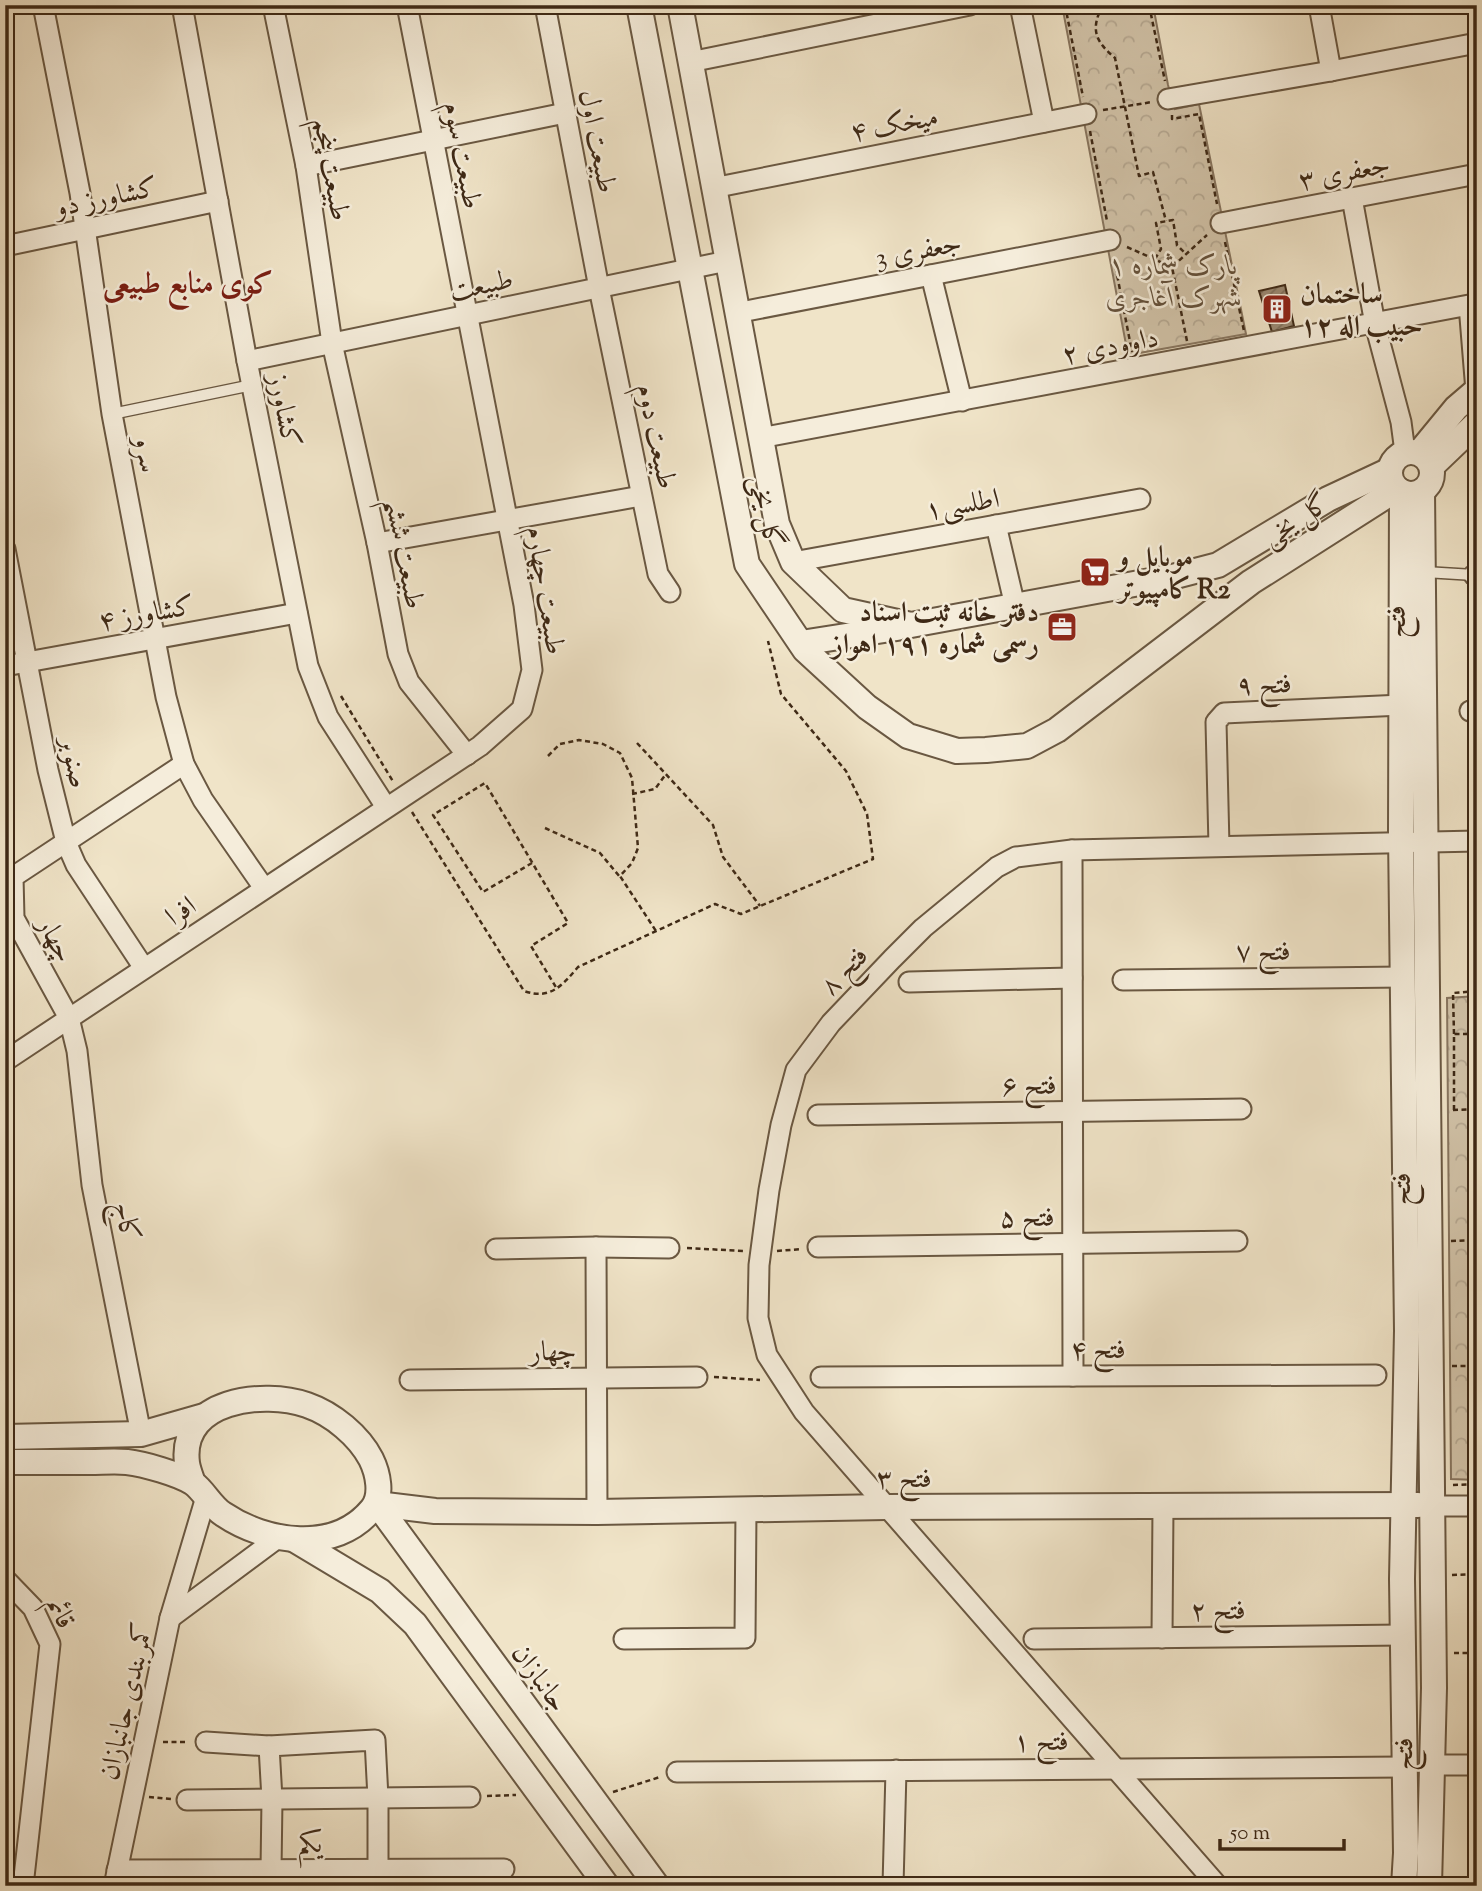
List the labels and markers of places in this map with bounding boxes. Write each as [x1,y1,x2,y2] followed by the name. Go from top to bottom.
[1300,276,1423,348] place label: ساختمان حبیب اله ۱۲
[1260,292,1294,326] building icon: ساختمان حبیب اله ۱۲
[1115,539,1231,611] place label: موبایل و کامپیوتر R2
[1078,555,1112,589] supermarket icon: موبایل و کامپیوتر R2
[829,594,1039,666] place label: دفتر خانه ثبت اسناد رسمی شماره ۱۹۱ اهواز
[1045,610,1079,644] office icon: دفتر خانه ثبت اسناد رسمی شماره ۱۹۱ اهواز

